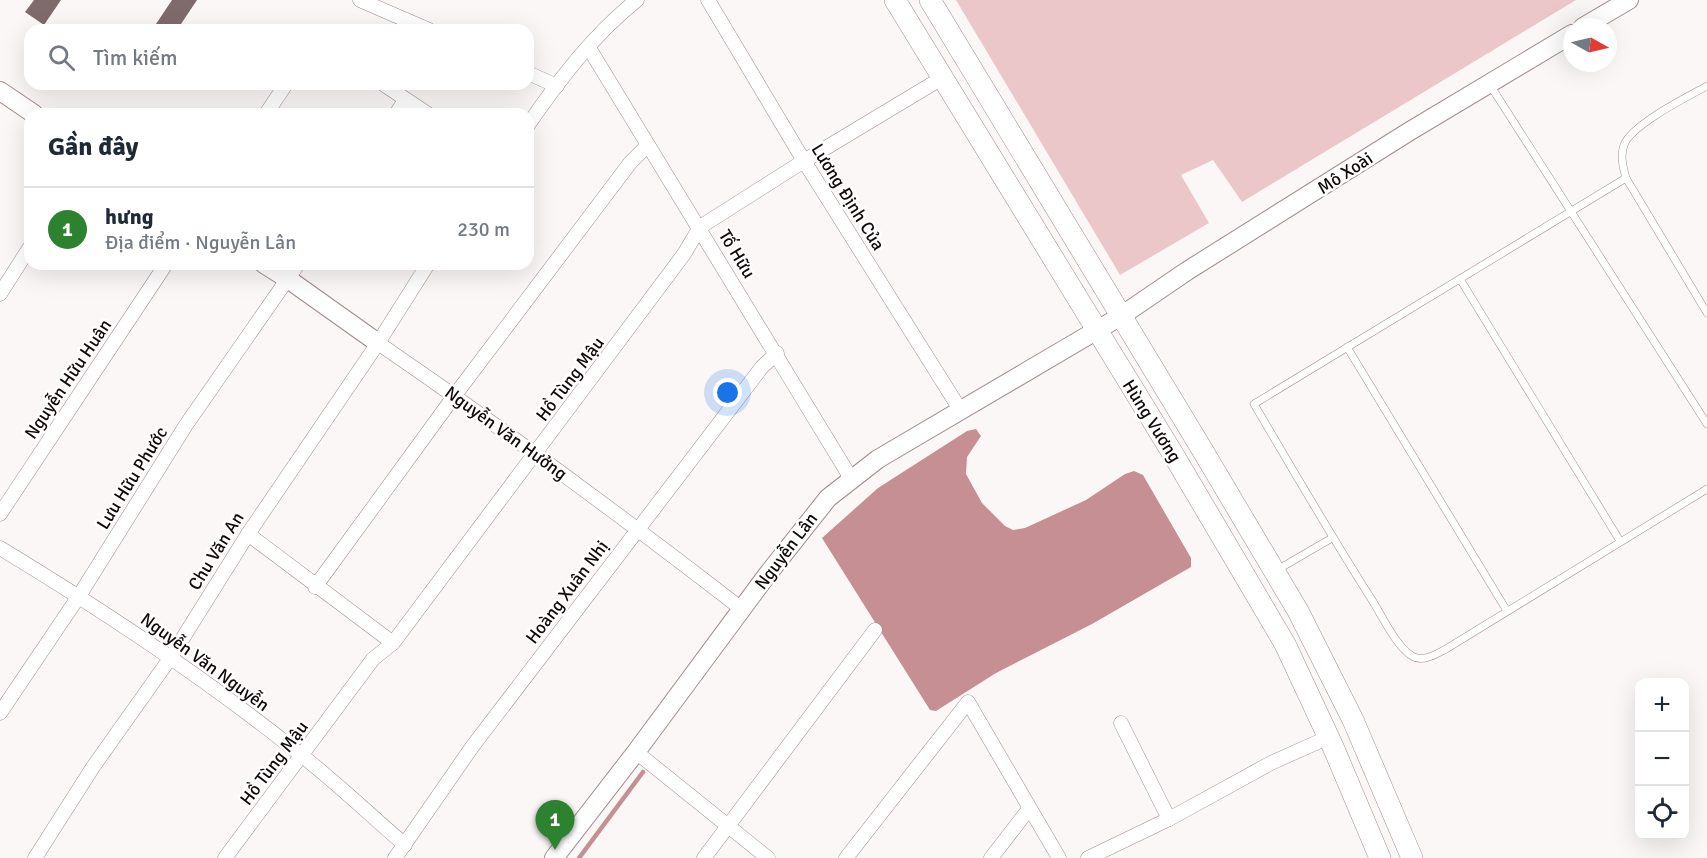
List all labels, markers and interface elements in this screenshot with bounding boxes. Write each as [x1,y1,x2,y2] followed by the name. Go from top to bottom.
[1563,18,1617,72] north arrow
[24,24,534,90] search box
[45,41,78,74] icon: search
[93,44,178,71] text: Tìm kiếm
[48,131,138,163] text: Gần đây
[806,140,890,254] street label: Lương Định Của
[1313,147,1377,199] street label: Mô Xoài
[105,203,153,230] text: hưng
[62,217,73,242] text: 1
[457,217,510,242] text: 230 m
[714,226,760,282] street label: Tố Hữu
[105,230,296,255] text: Địa điểm · Nguyễn Lân
[20,315,116,443] street label: Nguyễn Hữu Huân
[531,332,609,426] street label: Hồ Tùng Mậu
[1118,375,1186,467] street label: Hùng Vương
[713,378,742,407] your location
[441,381,571,485] street label: Nguyễn Văn Hưởng
[92,423,172,533] street label: Lưu Hữu Phước
[183,508,249,594] street label: Chu Văn An
[750,508,822,594] street label: Nguyễn Lân
[521,536,613,648] street label: Hoàng Xuân Nhị
[136,608,274,716] street label: Nguyễn Văn Nguyễn
[1635,678,1689,840] map controls
[1635,678,1689,732] button: +
[235,716,313,810] street label: Hồ Tùng Mậu
[1635,732,1689,786] button: −
[1635,786,1689,840] button: locate
[536,800,574,850] pin: 1

